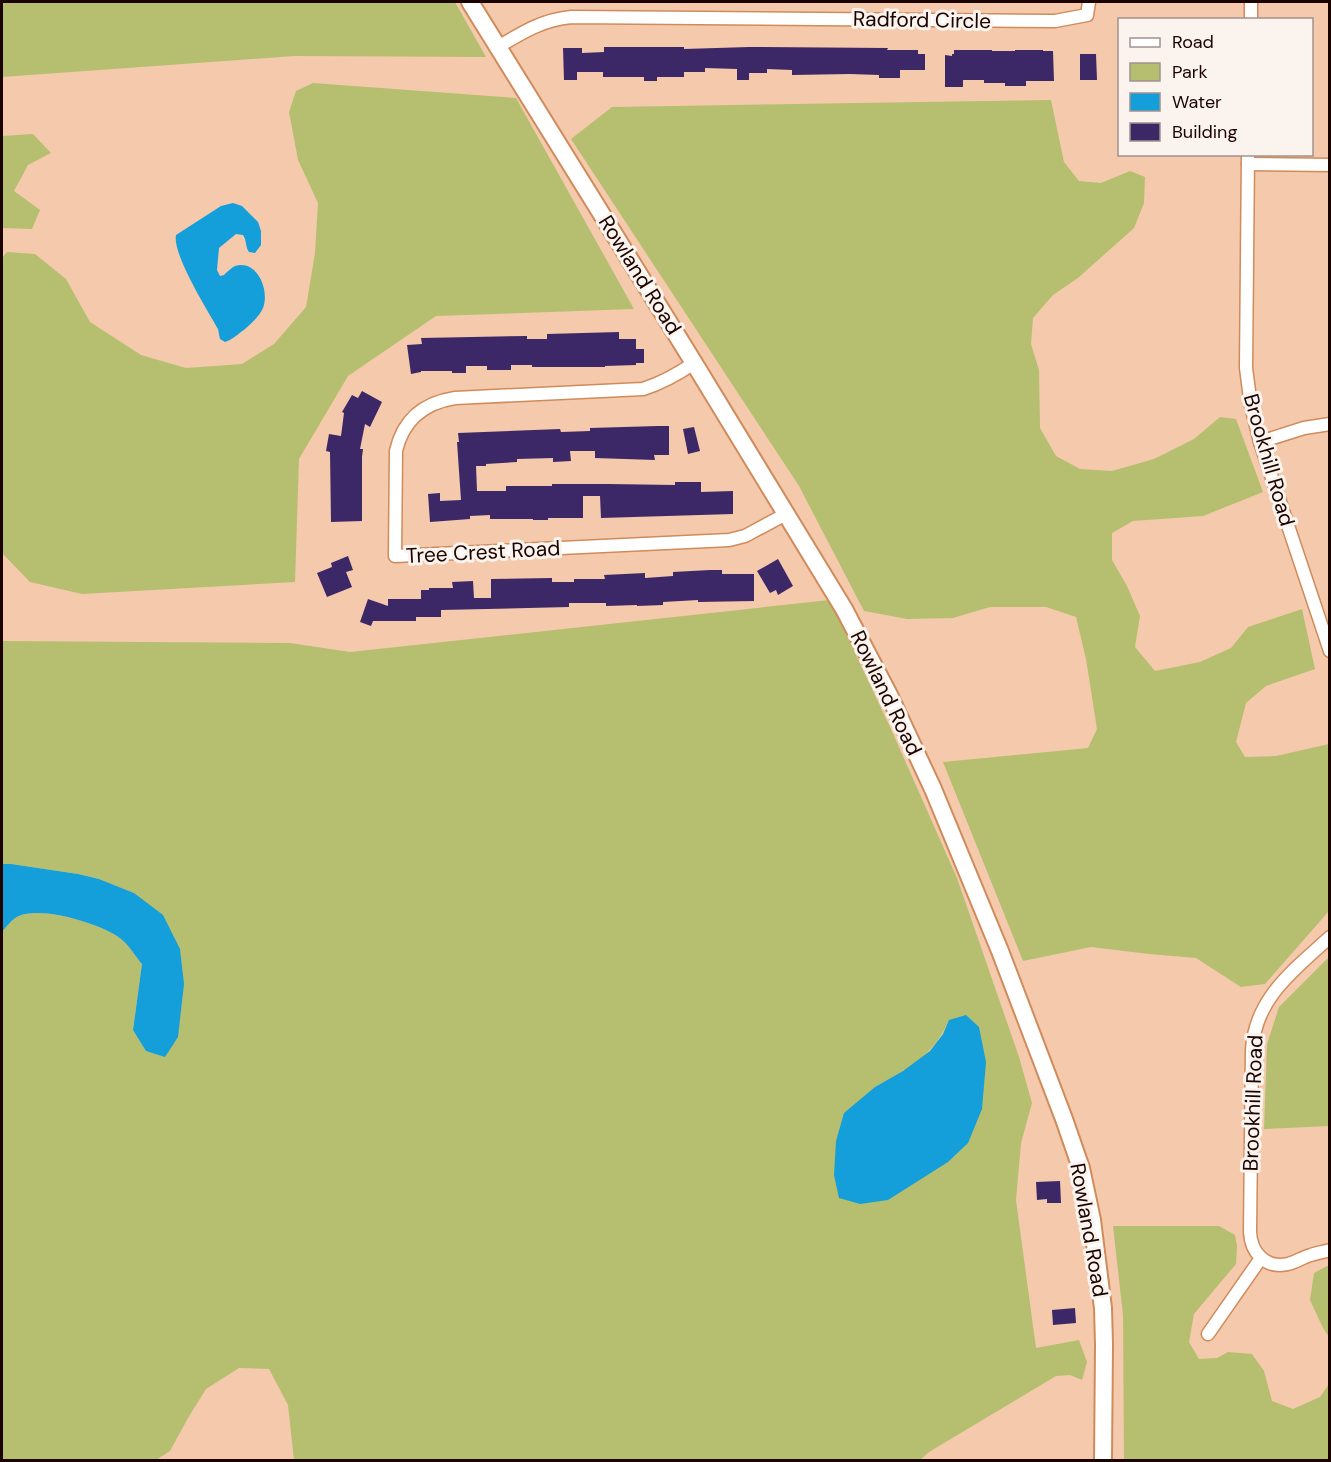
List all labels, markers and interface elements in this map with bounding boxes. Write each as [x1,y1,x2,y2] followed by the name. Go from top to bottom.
[853,5,991,35] street label: Radford Circle
[1118,18,1313,156] legend
[1172,30,1214,54] text: Road
[1172,60,1208,84] text: Park
[1172,90,1222,114] text: Water
[1172,120,1237,144] text: Building
[592,210,688,340] street label: Rowland Road
[1237,391,1301,529] street label: Brookhill Road
[405,534,561,570] street label: Tree Crest Road
[844,626,928,760] street label: Rowland Road
[1237,1034,1269,1172] street label: Brookhill Road
[1063,1161,1115,1299] street label: Rowland Road

